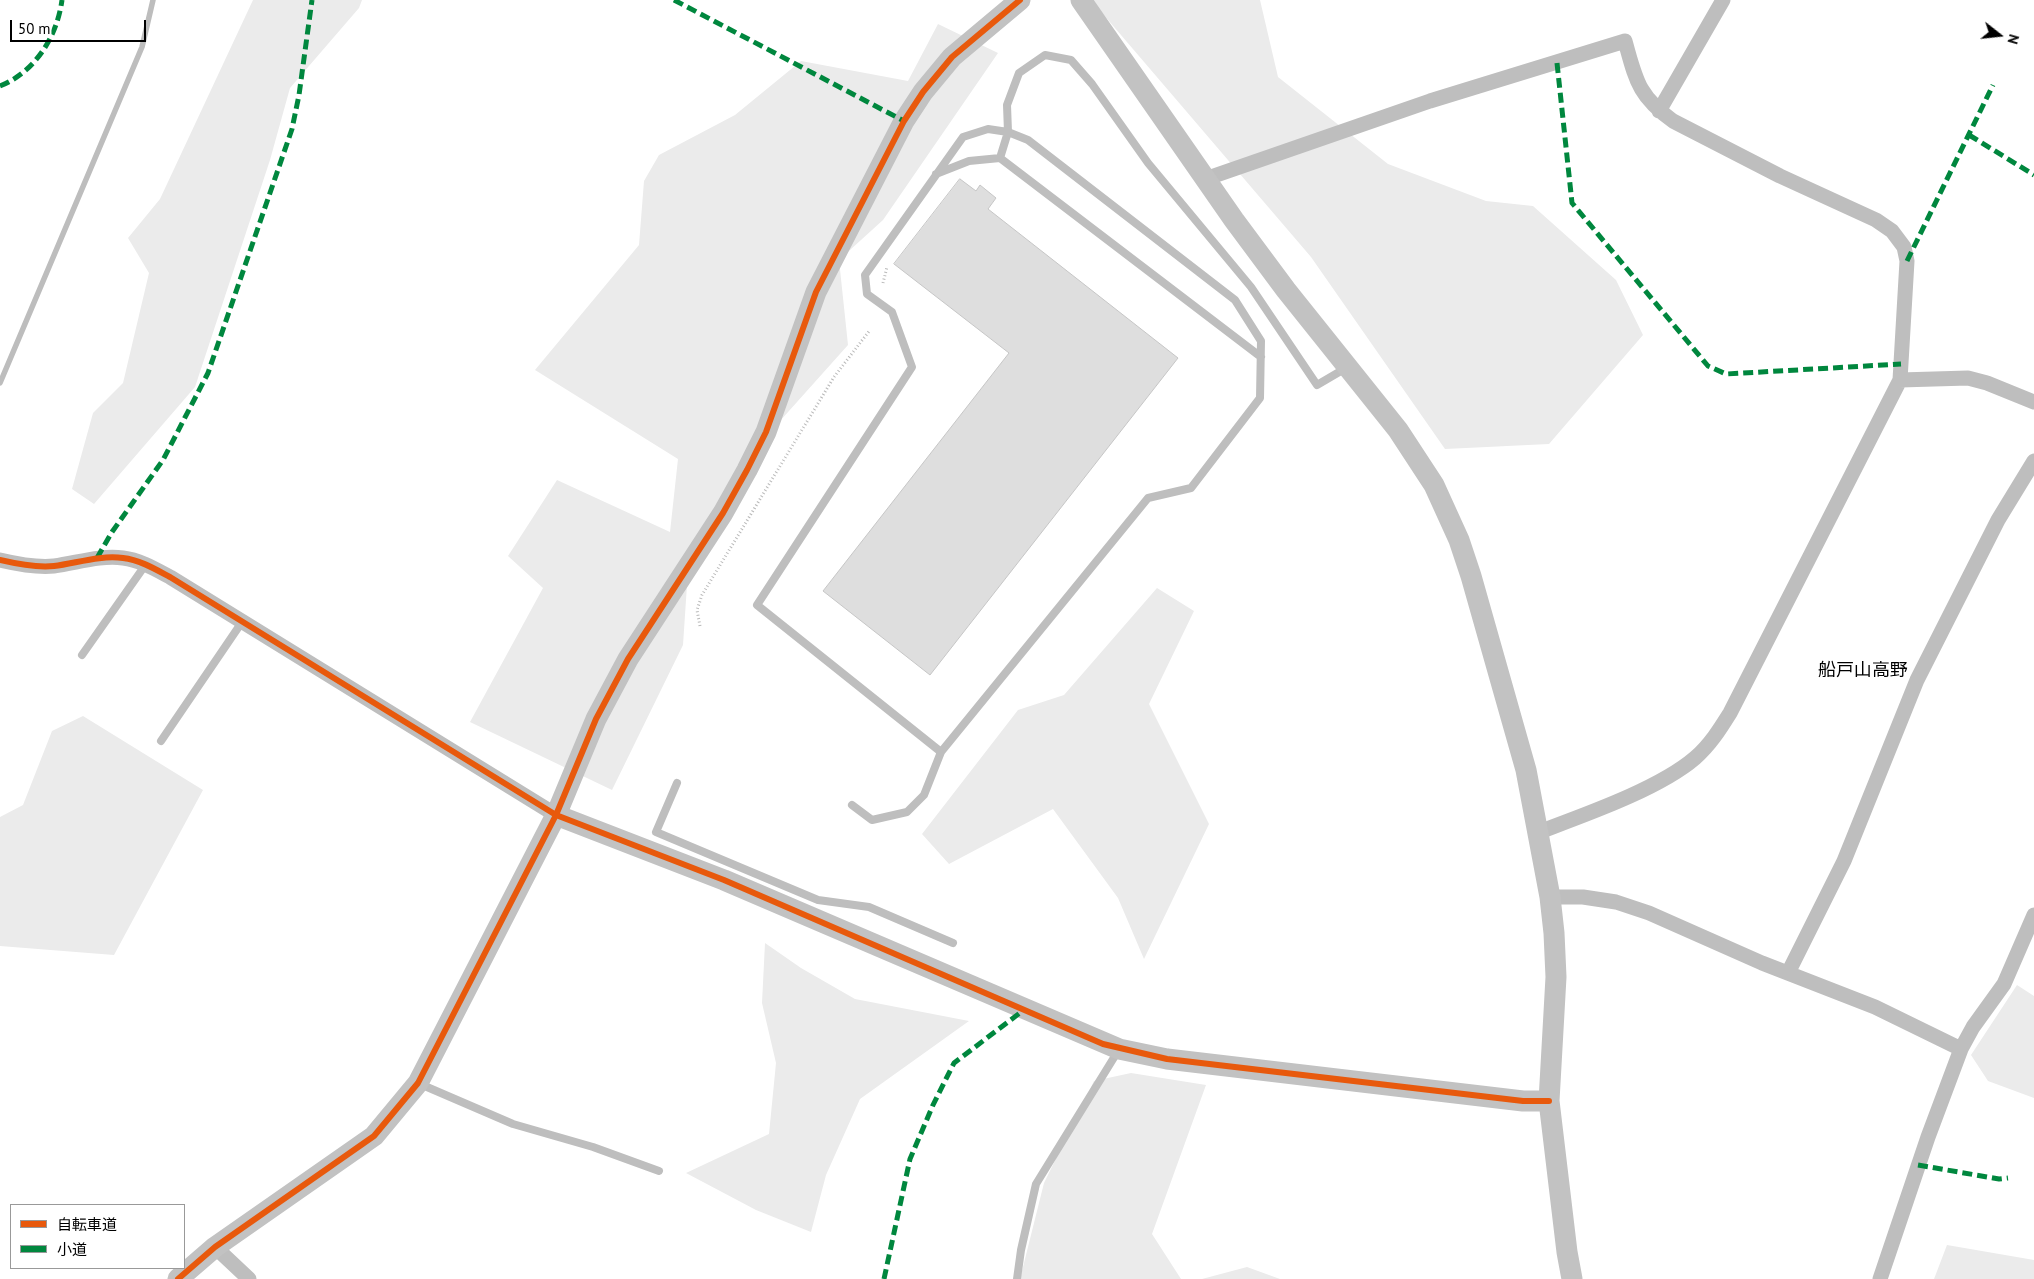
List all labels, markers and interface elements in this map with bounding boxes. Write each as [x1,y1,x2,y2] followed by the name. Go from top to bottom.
[12,10,149,42] scale bar
[1974,10,2024,60] north arrow
[18,19,51,38] text: 50 m
[2004,32,2023,46] text: N
[1818,660,1908,682] district label: 船戸山高野
[10,1204,185,1269] legend
[57,1215,117,1234] text: 自転車道
[57,1240,87,1259] text: 小道

